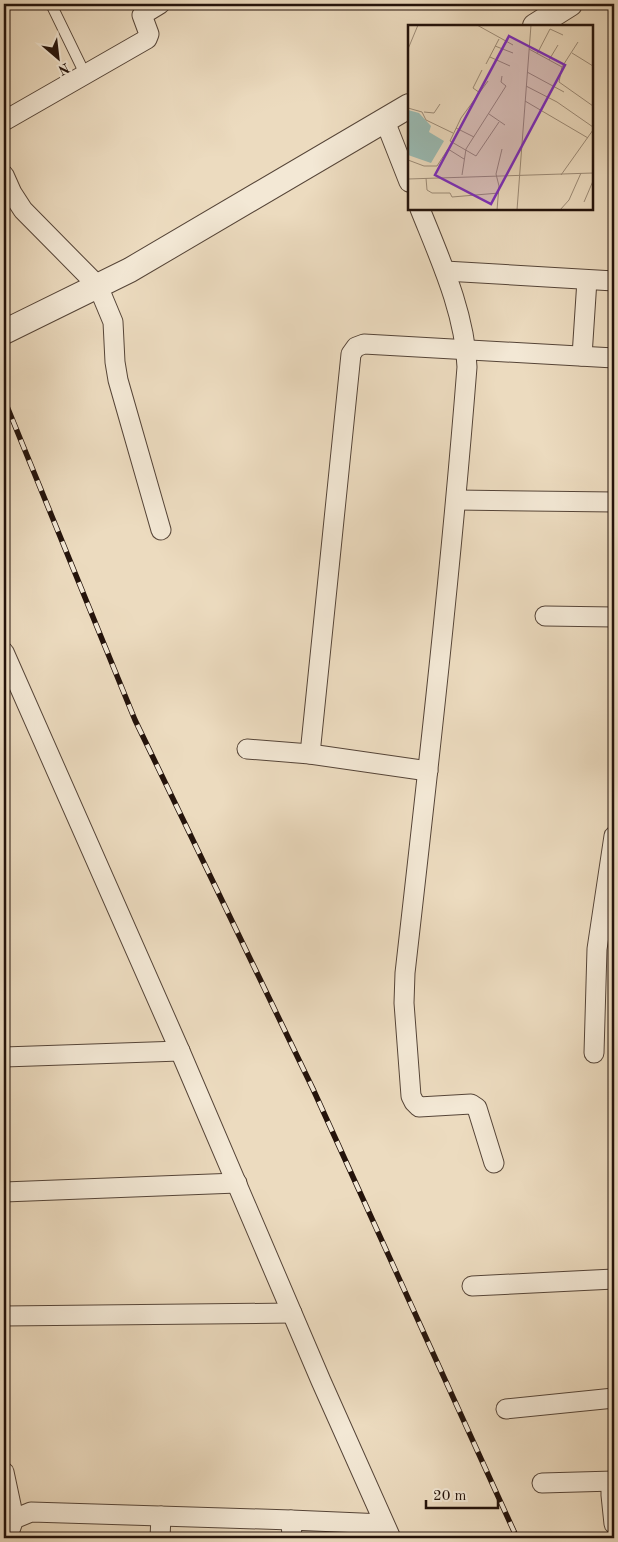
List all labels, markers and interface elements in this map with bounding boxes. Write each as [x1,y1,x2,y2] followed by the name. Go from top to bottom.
[408,25,593,210] inset map
[32,32,82,82] north arrow
[55,60,72,77] text: N
[426,1477,498,1509] scale bar
[433,1489,467,1504] text: 20 m

